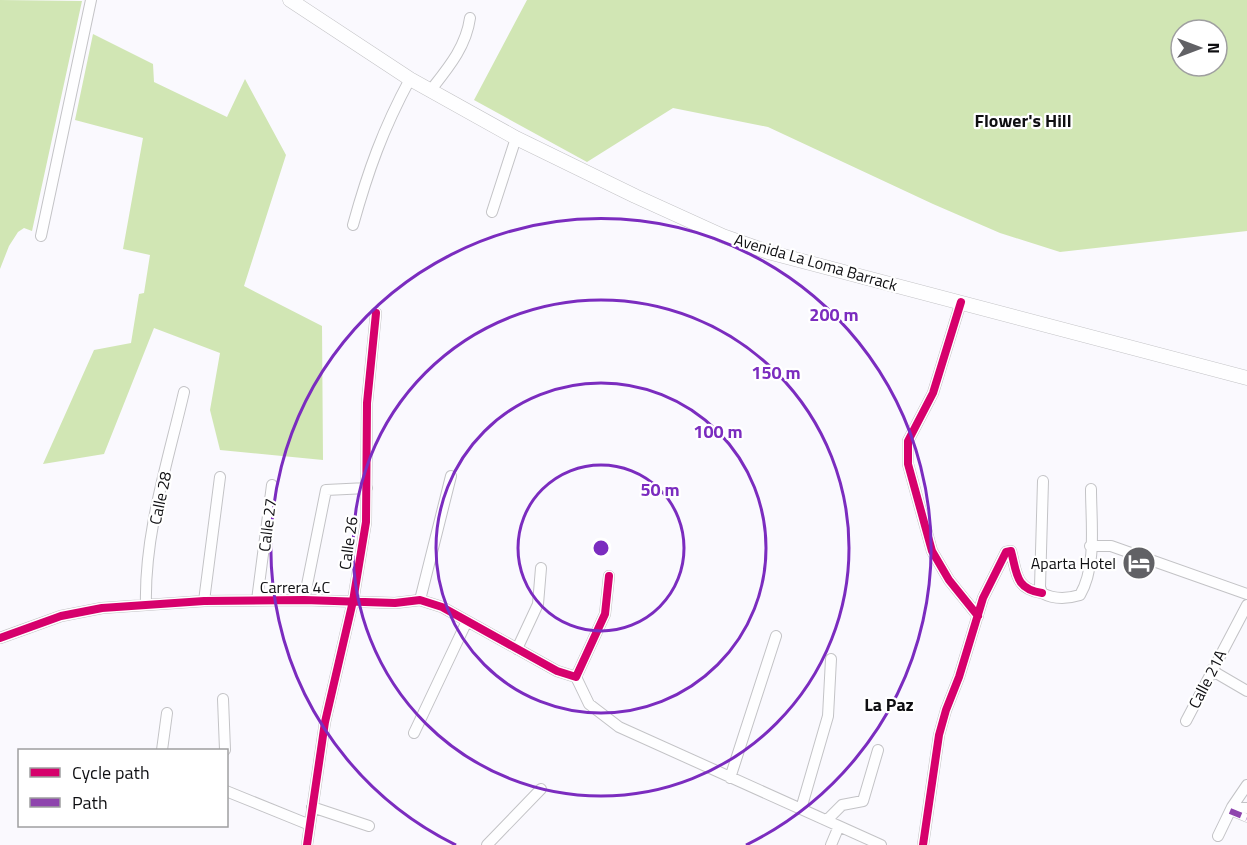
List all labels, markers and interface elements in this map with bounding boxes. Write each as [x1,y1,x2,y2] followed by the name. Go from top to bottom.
[1169,18,1229,78] north arrow
[1202,42,1226,54] text: N
[974,107,1072,134] district label: Flower's Hill
[732,227,901,297] street label: Avenida La Loma Barrack
[809,301,859,328] text: 200 m
[751,359,801,386] text: 150 m
[693,418,743,445] text: 100 m
[143,469,177,527] street label: Calle 28
[640,476,680,503] text: 50 m
[252,497,282,553] street label: Calle 27
[332,515,364,571] street label: Calle 26
[591,538,611,558] centre of rings
[1121,545,1157,581] hotel icon: Aparta Hotel
[1031,551,1116,575] place label: Aparta Hotel
[260,575,331,599] street label: Carrera 4C
[1182,645,1232,713] street label: Calle 21A
[864,691,914,718] district label: La Paz
[18,749,228,827] legend
[72,759,150,786] text: Cycle path
[72,789,108,816] text: Path

